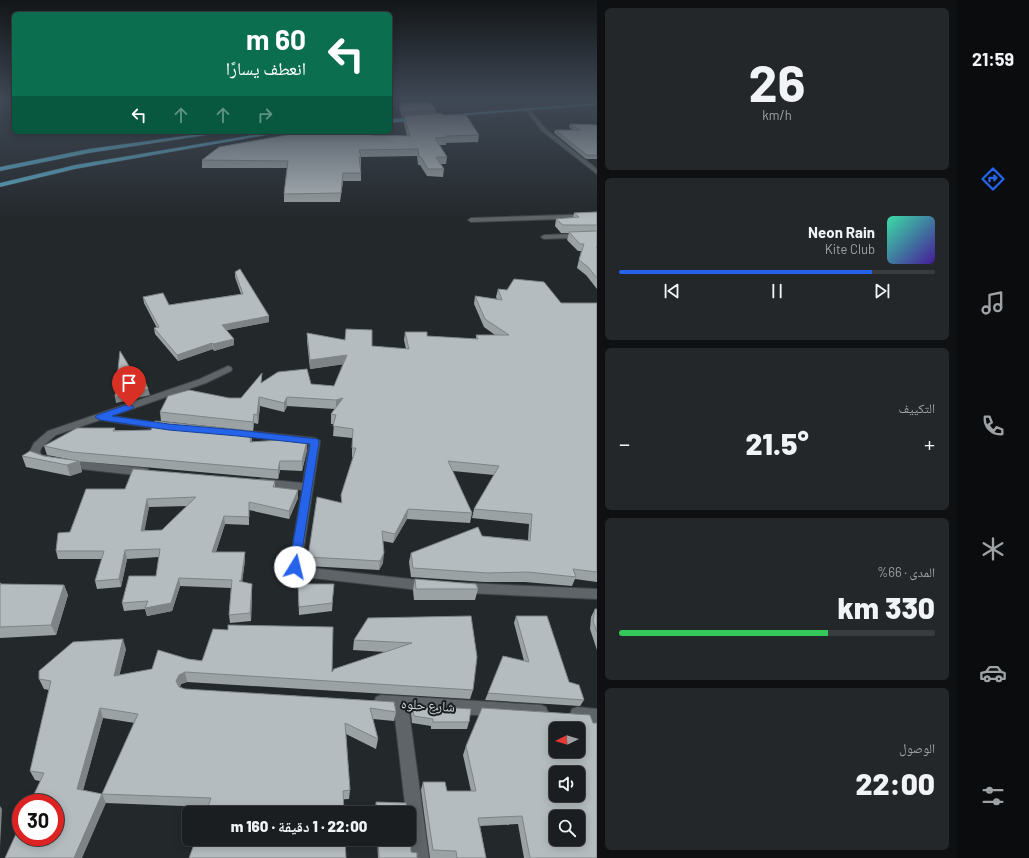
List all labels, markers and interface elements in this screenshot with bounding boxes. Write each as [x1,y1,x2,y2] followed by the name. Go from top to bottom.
[246,22,306,56] text: 60 m
[320,28,372,80] icon: left
[972,48,1014,70] text: 21:59
[748,50,806,112] text: 26
[226,57,306,79] text: انعطف يسارًا
[128,104,150,126] icon: left
[170,104,192,126] icon: ahead
[212,104,234,126] icon: ahead
[254,104,276,126] icon: right
[762,107,792,123] text: km/h
[979,165,1007,193] icon: directions
[808,223,875,241] text: Neon Rain
[825,241,875,257] text: Kite Club
[661,280,683,302] icon: previous
[766,280,788,302] icon: pause
[871,280,893,302] icon: next
[979,289,1007,317] icon: music
[112,366,146,407] pin
[118,372,140,394] icon: arrive
[899,400,935,416] text: التكييف
[979,412,1007,440] icon: phone
[745,425,809,461] text: 21.5°
[619,430,630,456] text: −
[924,430,935,456] text: +
[979,535,1007,563] icon: climate
[274,546,316,588] position arrow
[877,564,935,580] text: المدى · 66%
[837,589,935,625] text: 330 km
[979,659,1007,687] icon: car
[400,694,456,717] street label: شارع حلوه
[549,722,585,758] north arrow
[549,722,585,846] map controls
[899,740,935,756] text: الوصول
[855,765,935,801] text: 22:00
[549,766,585,802] button: sound
[979,782,1007,810] icon: filters
[12,794,64,846] speed limit sign: 30
[549,810,585,846] button: search
[231,817,367,835] text: 22:00 · 1 دقيقة · 160 m

